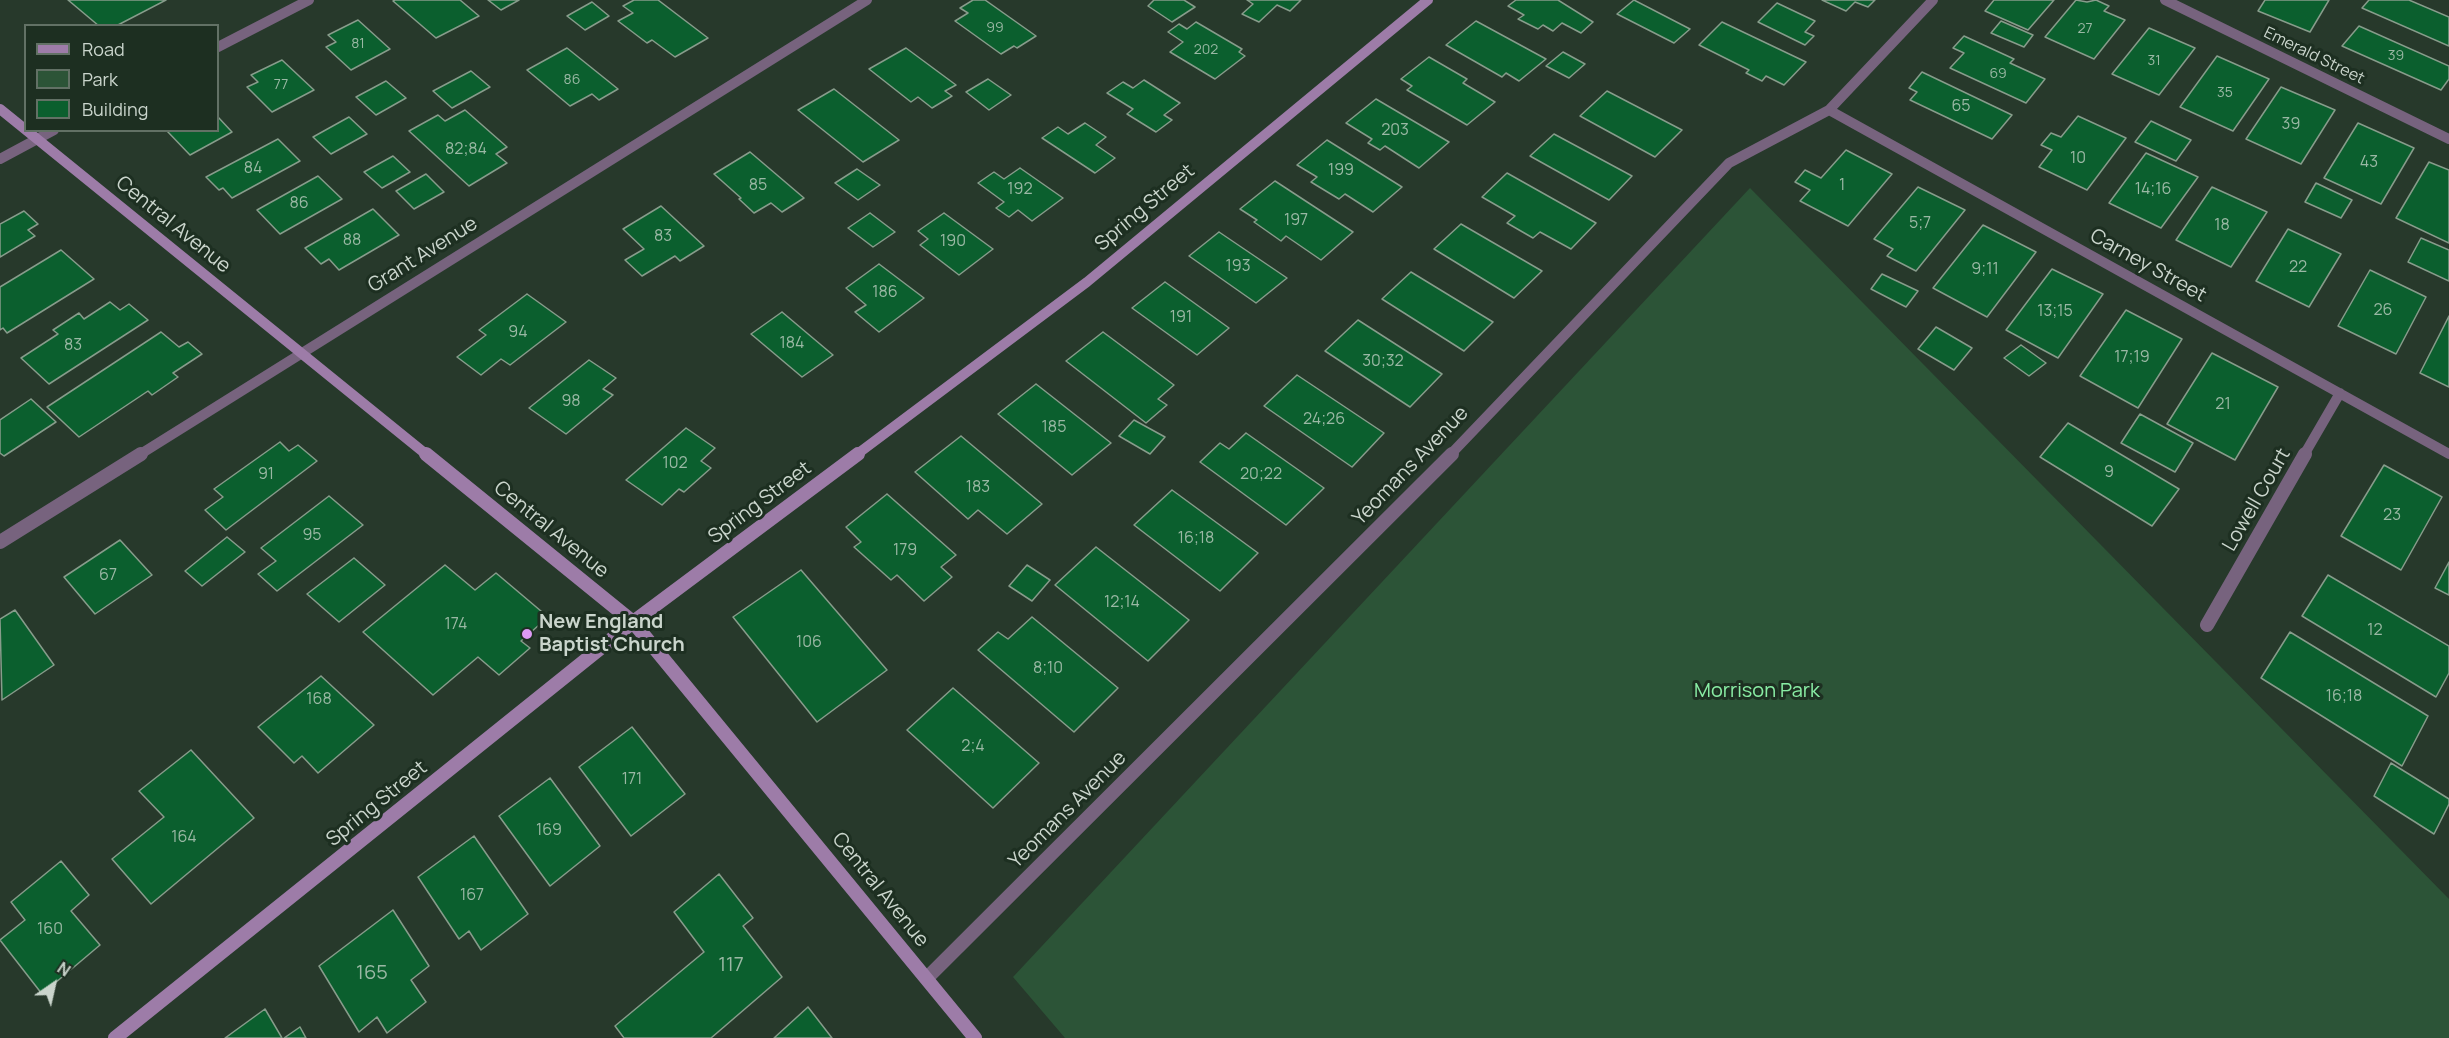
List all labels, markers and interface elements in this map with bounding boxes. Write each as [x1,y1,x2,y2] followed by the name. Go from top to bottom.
[986,20,1004,36] house number: 99
[2077,21,2093,37] house number: 27
[2260,23,2368,89] street label: Emerald Street
[24,24,219,132] legend
[351,36,365,52] house number: 81
[82,37,125,61] text: Road
[1194,42,1218,58] house number: 202
[2388,48,2404,64] house number: 39
[2147,53,2161,69] house number: 31
[1989,66,2007,82] house number: 69
[82,67,118,91] text: Park
[564,72,580,88] house number: 86
[274,77,288,93] house number: 77
[2217,85,2233,101] house number: 35
[82,97,148,121] text: Building
[1951,97,1971,117] house number: 65
[2282,115,2300,135] house number: 39
[1381,121,1409,141] house number: 203
[445,140,487,160] house number: 82;84
[2070,149,2086,169] house number: 10
[2360,153,2378,173] house number: 43
[244,159,262,179] house number: 84
[1090,159,1200,257] street label: Spring Street
[1328,161,1354,181] house number: 199
[111,171,235,279] street label: Central Avenue
[749,176,767,196] house number: 85
[1839,176,1845,196] house number: 1
[1007,180,1033,200] house number: 192
[2135,180,2171,200] house number: 14;16
[289,194,309,214] house number: 86
[1284,211,1308,231] house number: 197
[364,212,482,298] street label: Grant Avenue
[1909,214,1931,234] house number: 5;7
[2214,216,2230,236] house number: 18
[2086,224,2210,308] street label: Carney Street
[654,227,672,247] house number: 83
[343,231,361,251] house number: 88
[940,232,966,252] house number: 190
[1225,257,1251,277] house number: 193
[2289,258,2307,278] house number: 22
[1971,260,1999,280] house number: 9;11
[872,283,898,303] house number: 186
[2373,301,2393,321] house number: 26
[2037,302,2073,322] house number: 13;15
[1170,308,1192,328] house number: 191
[508,323,528,343] house number: 94
[780,334,804,354] house number: 184
[64,336,82,356] house number: 83
[2114,348,2150,368] house number: 17;19
[1362,352,1404,372] house number: 30;32
[561,392,581,412] house number: 98
[2215,395,2231,415] house number: 21
[1348,402,1474,530] street label: Yeomans Avenue
[1303,410,1345,430] house number: 24;26
[1042,418,1066,438] house number: 185
[2218,444,2296,556] street label: Lowell Court
[662,454,688,474] house number: 102
[704,457,816,549] street label: Spring Street
[2104,463,2114,483] house number: 9
[258,465,274,485] house number: 91
[1240,465,1282,485] house number: 20;22
[489,476,613,584] street label: Central Avenue
[966,478,990,498] house number: 183
[2383,506,2401,526] house number: 23
[302,526,322,546] house number: 95
[1178,529,1214,549] house number: 16;18
[893,541,917,561] house number: 179
[99,566,117,586] house number: 67
[1104,593,1140,613] house number: 12;14
[539,610,685,657] place label: New England Baptist Church
[444,615,468,635] house number: 174
[2367,621,2383,641] house number: 12
[520,627,534,641] marker: New England Baptist Church
[796,633,822,653] house number: 106
[1033,659,1063,679] house number: 8;10
[1694,679,1820,703] park label: Morrison Park
[2326,687,2362,707] house number: 16;18
[306,690,332,710] house number: 168
[961,737,985,757] house number: 2;4
[1004,746,1132,874] street label: Yeomans Avenue
[322,756,432,852] street label: Spring Street
[622,770,642,790] house number: 171
[536,821,562,841] house number: 169
[171,828,197,848] house number: 164
[826,828,934,952] street label: Central Avenue
[460,886,484,906] house number: 167
[37,920,63,940] house number: 160
[718,953,744,977] house number: 117
[24,954,84,1014] north arrow
[53,957,75,981] text: N
[356,961,388,985] house number: 165

